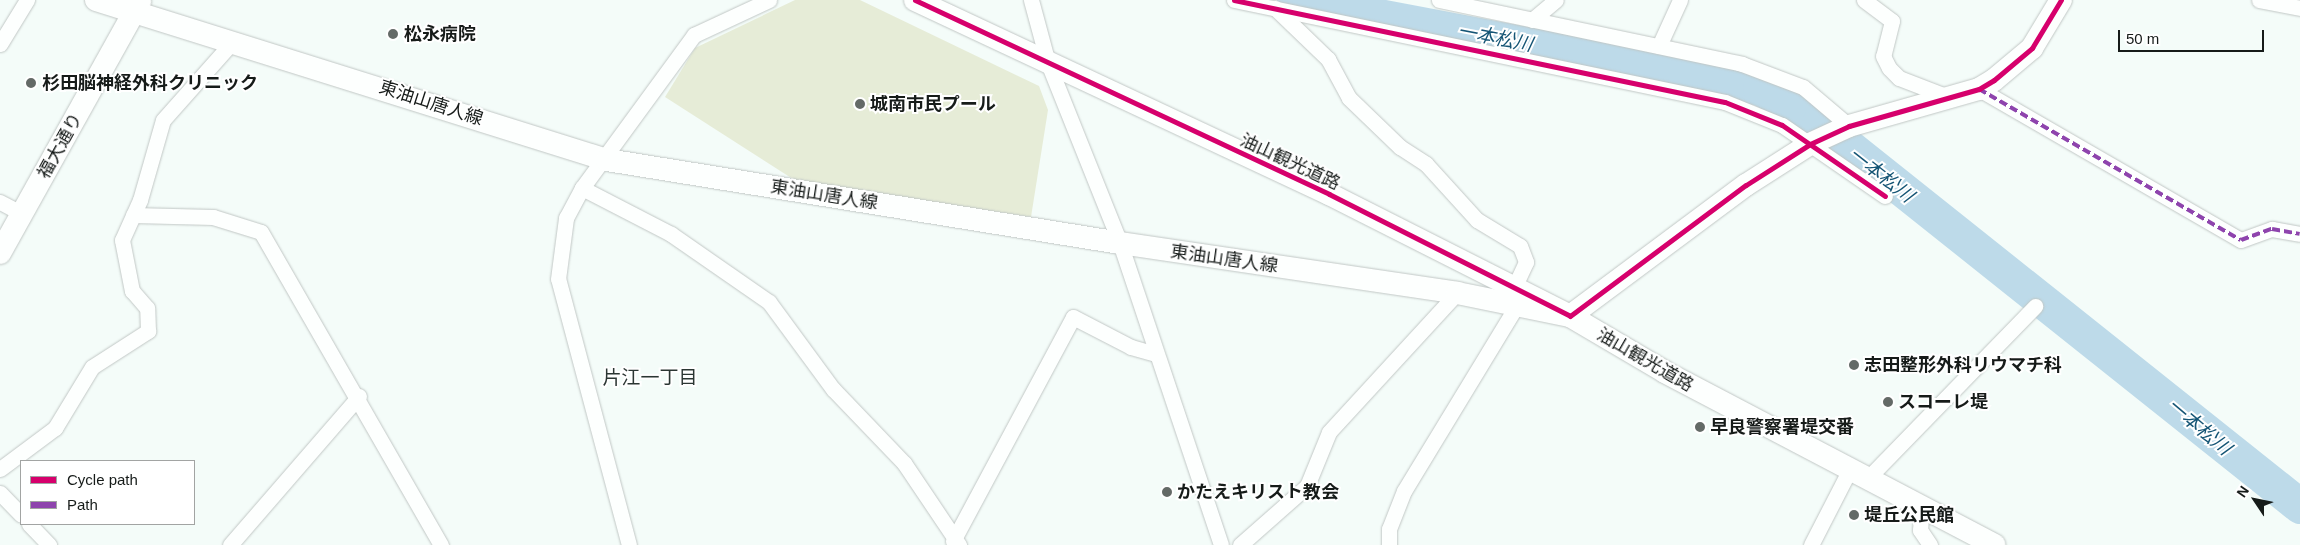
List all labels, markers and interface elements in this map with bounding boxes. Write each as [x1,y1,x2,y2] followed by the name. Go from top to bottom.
[1456,20,1534,56] water label: 一本松川
[2120,20,2266,52] scale bar
[404,23,476,45] place label: 松永病院
[386,27,400,41] marker: 松永病院
[2126,30,2159,47] text: 50 m
[42,72,258,94] place label: 杉田脳神経外科クリニック
[24,76,38,90] marker: 杉田脳神経外科クリニック
[376,76,486,130] street label: 東油山唐人線
[870,93,996,115] place label: 城南市民プール
[854,98,866,110] marker: 城南市民プール
[33,109,87,183] street label: 福大通り
[1236,129,1344,195] street label: 油山観光道路
[1844,143,1918,207] water label: 一本松川
[769,176,879,214] street label: 東油山唐人線
[1169,241,1279,277] street label: 東油山唐人線
[1593,324,1697,396] street label: 油山観光道路
[1864,354,2062,376] place label: 志田整形外科リウマチ科
[1848,359,1860,371] marker: 志田整形外科リウマチ科
[603,367,697,389] district label: 片江一丁目
[1898,391,1988,413] place label: スコーレ堤
[2163,394,2235,460] water label: 一本松川
[1882,396,1894,408] marker: スコーレ堤
[1710,416,1854,438] place label: 早良警察署堤交番
[1694,421,1706,433] marker: 早良警察署堤交番
[20,460,195,525] legend
[67,471,138,488] text: Cycle path
[2230,475,2280,525] north arrow
[1177,481,1339,503] place label: かたえキリスト教会
[2233,483,2252,500] text: N
[1161,486,1173,498] marker: かたえキリスト教会
[67,496,98,513] text: Path
[1864,504,1954,526] place label: 堤丘公民館
[1848,509,1860,521] marker: 堤丘公民館

